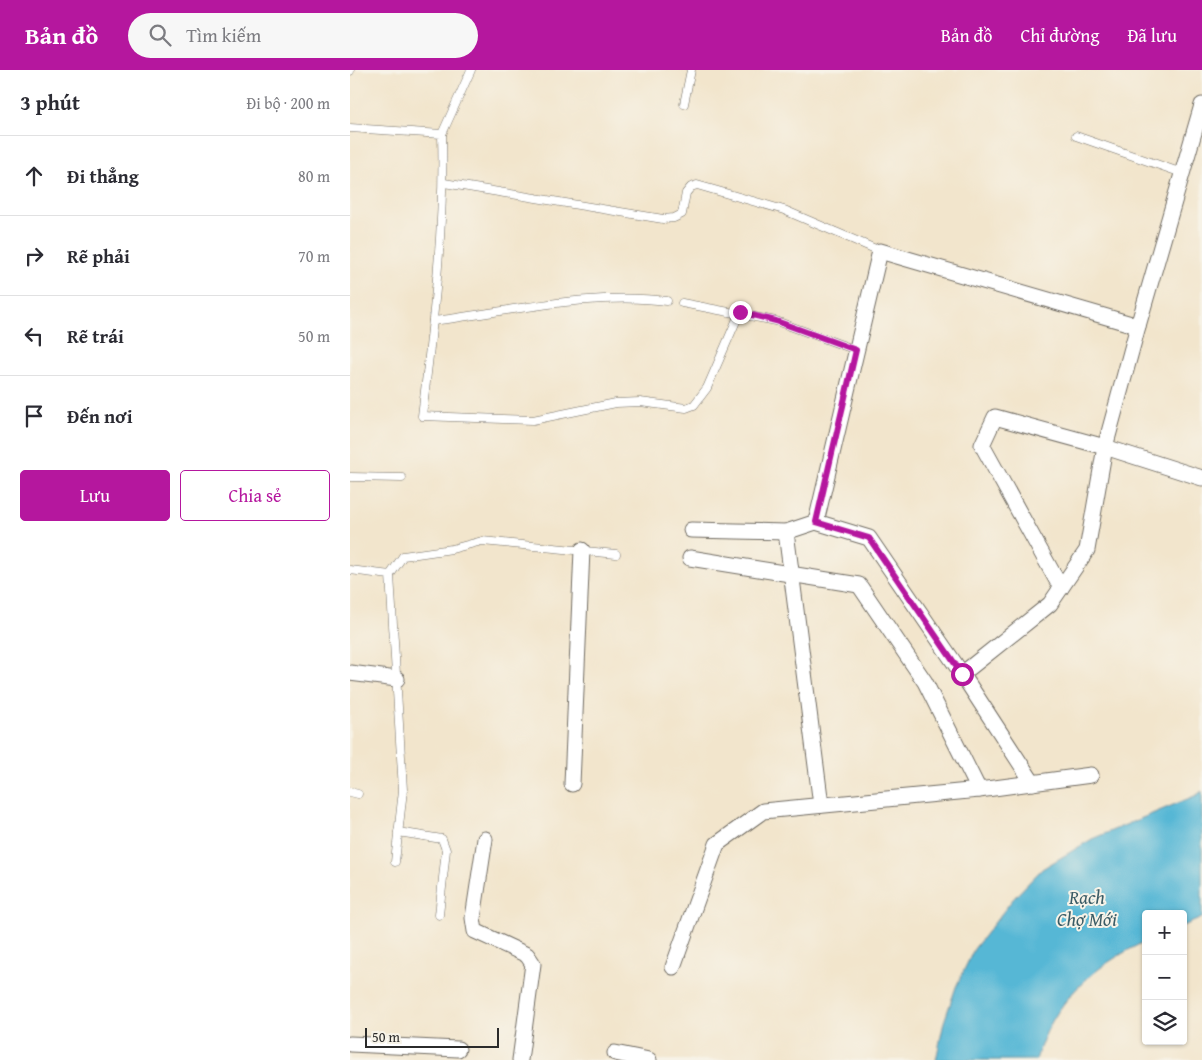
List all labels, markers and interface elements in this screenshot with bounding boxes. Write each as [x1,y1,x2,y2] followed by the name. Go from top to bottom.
[128,13,478,58] search box
[25,18,98,53] text: Bản đồ
[146,21,174,49] icon: search
[186,21,261,49] text: Tìm kiếm
[941,22,992,49] text: Bản đồ
[1020,22,1099,49] text: Chỉ đường
[1127,22,1177,49] text: Đã lưu
[20,87,80,118] text: 3 phút
[246,91,330,115] text: Đi bộ · 200 m
[20,162,48,190] icon: ahead
[67,162,139,190] text: Đi thẳng
[298,164,330,188] text: 80 m
[20,242,48,270] icon: right
[67,242,130,270] text: Rẽ phải
[298,244,330,268] text: 70 m
[729,301,752,324] route end
[20,322,48,350] icon: left
[67,322,124,350] text: Rẽ trái
[298,324,330,348] text: 50 m
[20,402,48,430] icon: arrive
[67,402,133,430] text: Đến nơi
[20,470,170,521] button: Lưu
[180,470,330,521] button: Chia sẻ
[951,663,974,686] route start
[1057,883,1117,933] water label: Rạch Chợ Mới
[1142,910,1187,1045] map controls
[1142,910,1187,955] button: +
[1142,955,1187,1000] button: −
[1142,1000,1187,1045] button: layers
[365,1025,499,1048] scale bar
[372,1027,400,1047] text: 50 m

